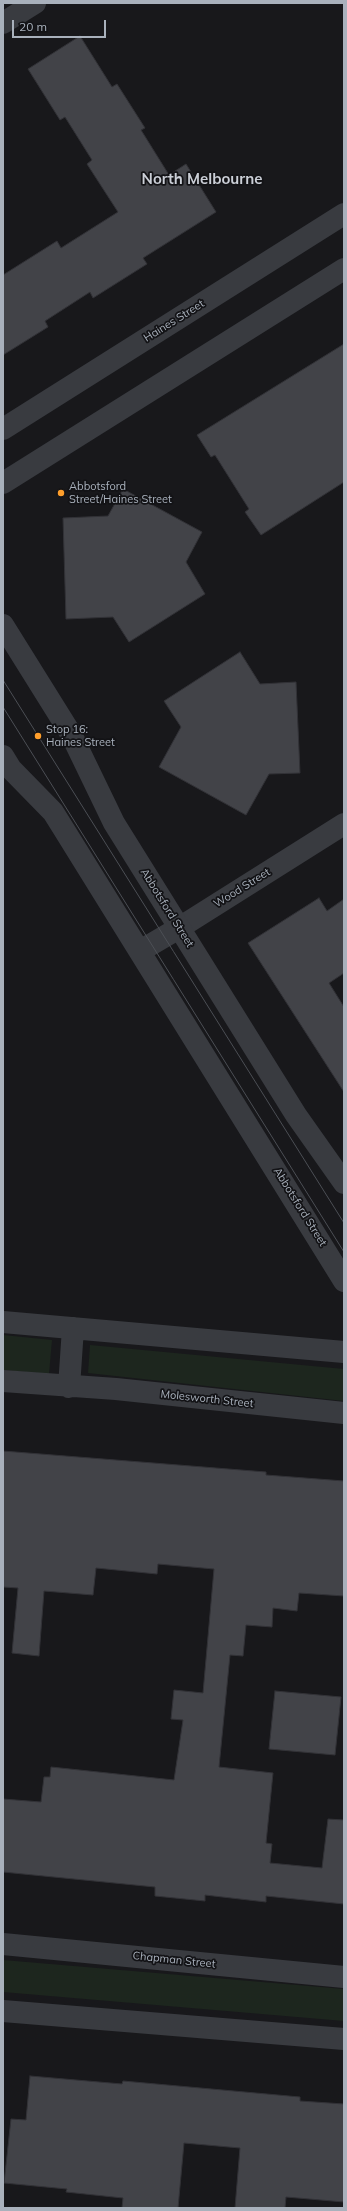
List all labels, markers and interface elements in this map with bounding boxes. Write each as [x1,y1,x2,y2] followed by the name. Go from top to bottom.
[14,12,108,38] scale bar
[19,19,47,34] text: 20 m
[142,170,262,188] district label: North Melbourne
[141,297,207,345] street label: Haines Street
[69,480,172,506] place label: Abbotsford Street/Haines Street
[56,488,66,498] marker: Abbotsford Street/Haines Street
[46,723,115,749] place label: Stop 16: Haines Street
[33,731,43,741] marker: Stop 16: Haines Street
[211,865,273,911] street label: Wood Street
[137,866,197,950] street label: Abbotsford Street
[270,1165,330,1249] street label: Abbotsford Street
[160,1388,254,1410] street label: Molesworth Street
[132,1949,216,1971] street label: Chapman Street

